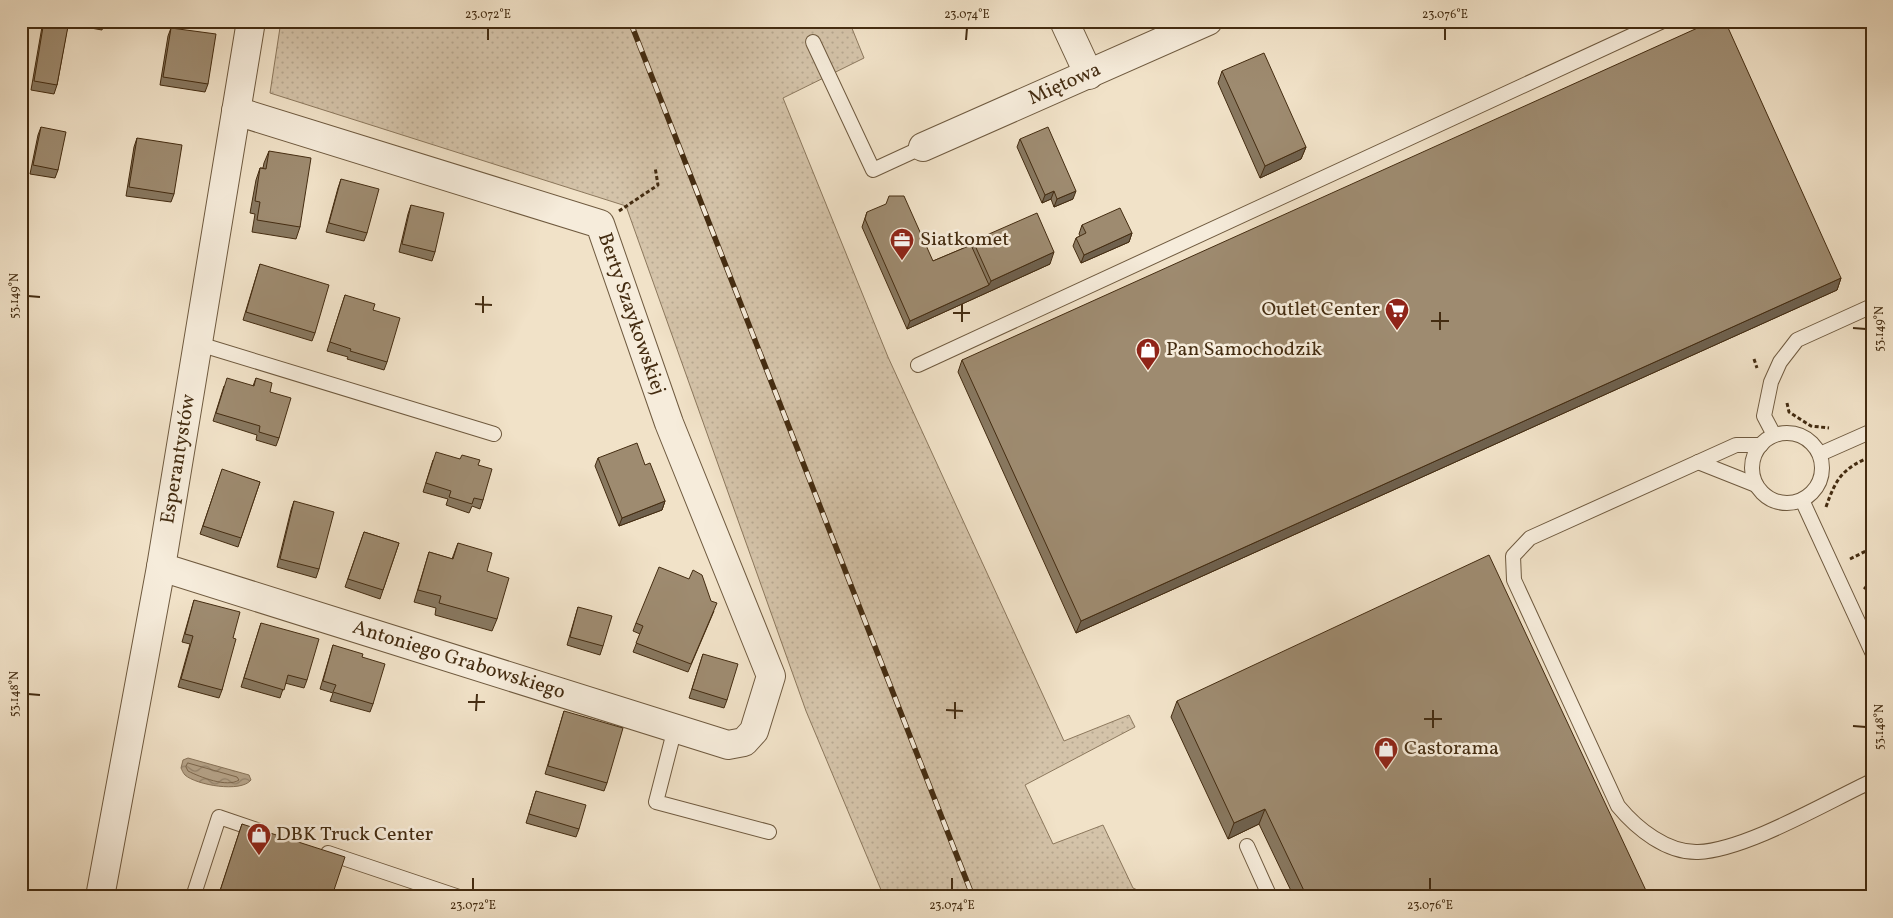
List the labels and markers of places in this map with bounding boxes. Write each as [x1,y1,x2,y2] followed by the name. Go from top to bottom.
[920,226,1009,254] place label: Siatkomet
[889,227,915,261] office icon: Siatkomet
[1261,296,1380,324] place label: Outlet Center
[1384,297,1410,331] supermarket icon: Outlet Center
[1166,336,1322,364] place label: Pan Samochodzik
[1135,337,1161,371] shop icon: Pan Samochodzik
[1404,735,1499,763] place label: Castorama
[1373,736,1399,770] shop icon: Castorama
[276,821,433,849] place label: DBK Truck Center
[246,822,272,856] shop icon: DBK Truck Center

